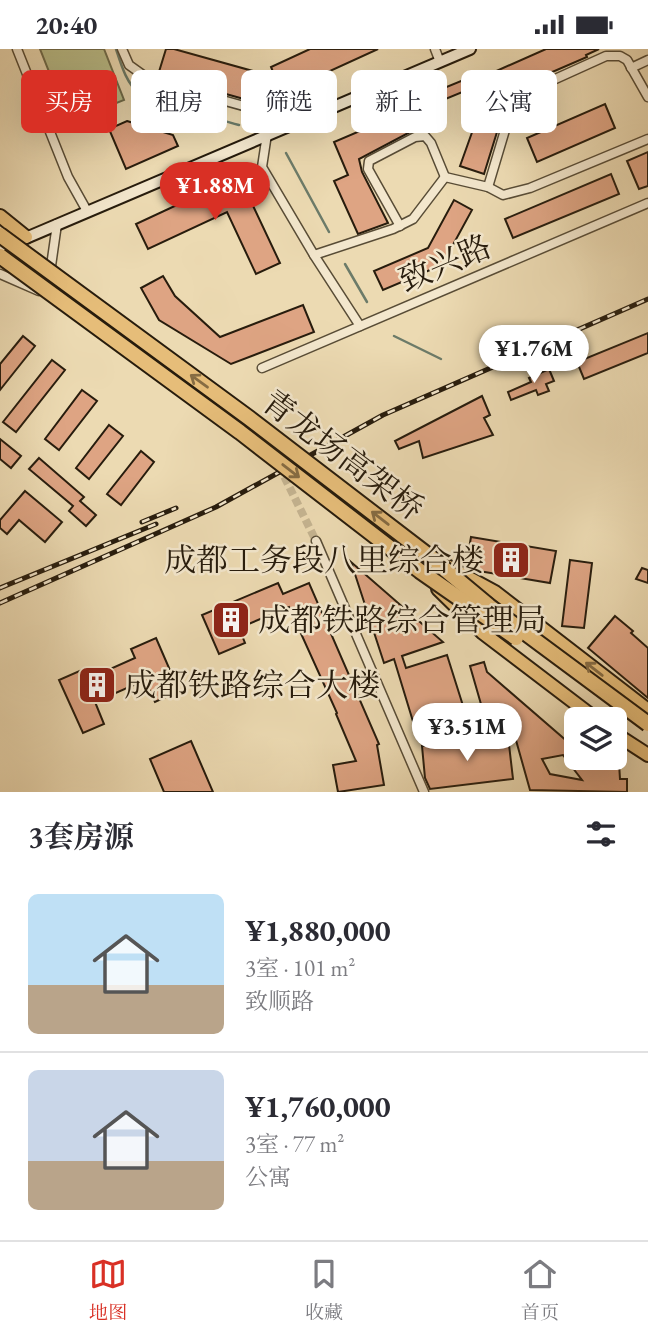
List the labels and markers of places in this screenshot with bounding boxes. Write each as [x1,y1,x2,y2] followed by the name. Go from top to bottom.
[158,163,272,222] pin: ¥1.88M
[477,325,591,385] pin: ¥1.76M
[164,539,484,581] place label: 成都工务段八里综合楼
[490,539,532,581] building icon: 成都工务段八里综合楼
[210,599,252,641] building icon: 成都铁路综合管理局
[258,599,546,641] place label: 成都铁路综合管理局
[76,664,118,706] building icon: 成都铁路综合大楼
[124,664,380,706] place label: 成都铁路综合大楼
[410,703,524,763] pin: ¥3.51M

